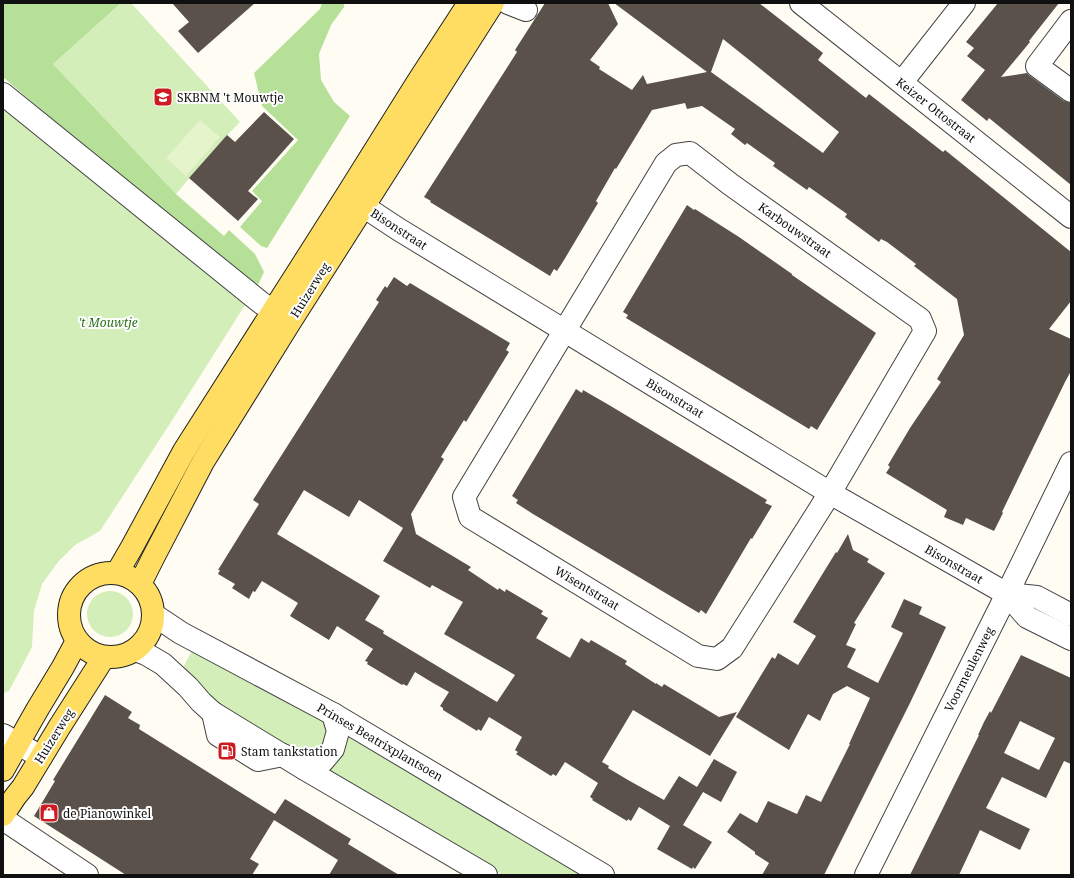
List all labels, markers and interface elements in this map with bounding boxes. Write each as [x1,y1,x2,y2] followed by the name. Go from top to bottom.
[893,74,979,146] street label: Keizer Ottostraat
[152,86,174,108] school or university icon: SKBNM 't Mouwtje
[177,89,284,106] place label: SKBNM 't Mouwtje
[755,198,835,262] street label: Karbouwstraat
[367,204,431,254] street label: Bisonstraat
[286,259,334,321] street label: Huizerweg
[78,314,138,331] park label: 't Mouwtje
[643,374,707,422] street label: Bisonstraat
[922,540,986,588] street label: Bisonstraat
[551,562,623,614] street label: Wisentstraat
[940,623,998,714] street label: Voormeulenweg
[314,699,446,785] street label: Prinses Beatrixplantsoen
[30,705,78,767] street label: Huizerweg
[216,740,238,762] fuel station icon: Stam tankstation
[241,743,338,760] place label: Stam tankstation
[38,802,60,824] shop icon: de Pianowinkel
[63,805,152,822] place label: de Pianowinkel

